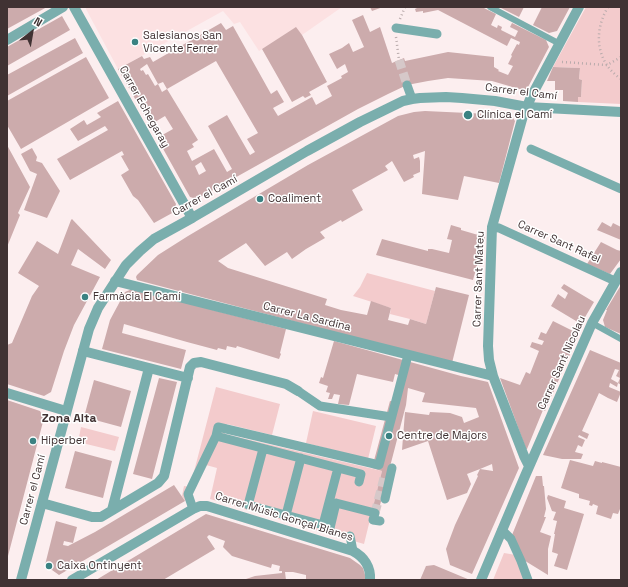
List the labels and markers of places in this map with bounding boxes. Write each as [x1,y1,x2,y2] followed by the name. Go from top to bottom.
[143,29,222,55] place label: Salesianos San Vicente Ferrer
[130,37,140,47] marker: Salesianos San Vicente Ferrer
[477,108,552,122] place label: Clínica el Camí
[462,109,474,121] marker: Clínica el Camí
[268,192,321,206] place label: Coaliment
[255,194,265,204] marker: Coaliment
[93,290,181,304] place label: Farmàcia El Camí
[80,292,90,302] marker: Farmàcia El Camí
[397,429,487,443] place label: Centre de Majors
[384,431,394,441] marker: Centre de Majors
[41,434,86,448] place label: Hiperber
[28,436,38,446] marker: Hiperber
[57,559,142,573] place label: Caixa Ontinyent
[44,561,54,571] marker: Caixa Ontinyent

